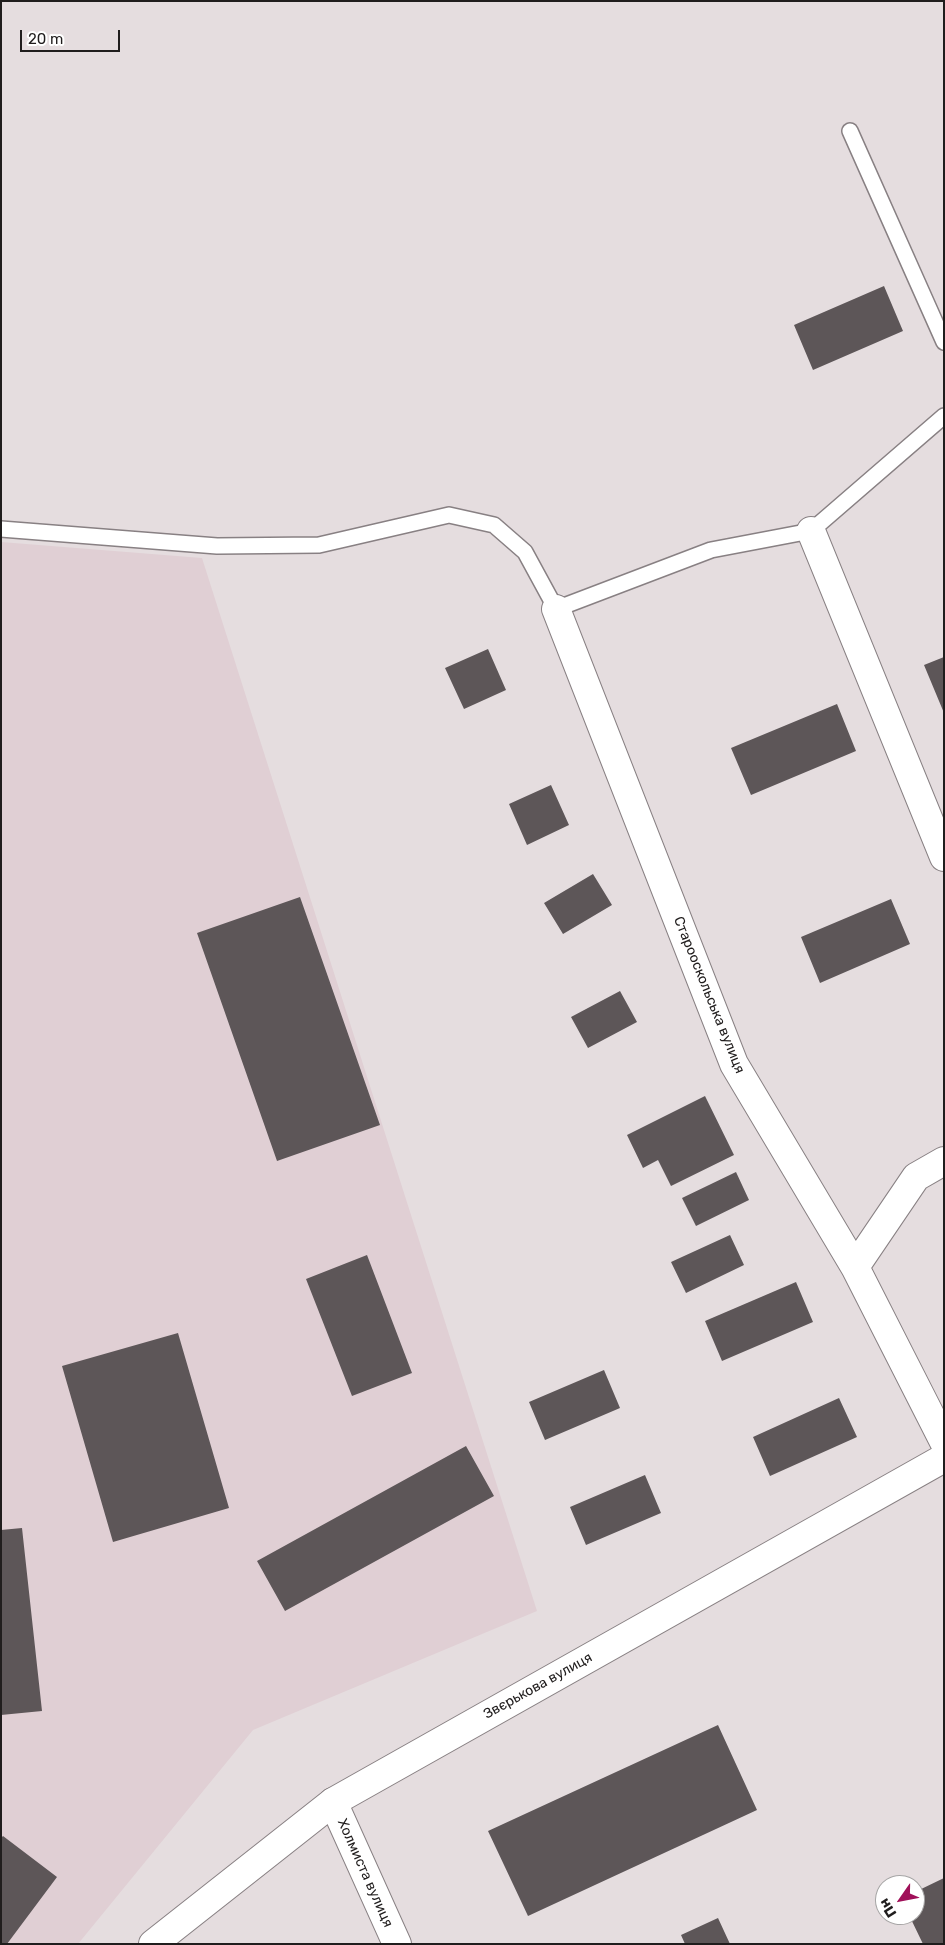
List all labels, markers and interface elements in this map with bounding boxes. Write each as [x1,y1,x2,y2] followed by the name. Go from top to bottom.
[22,20,122,52] scale bar
[28,30,63,48] text: 20 m
[670,914,748,1076] street label: Старооскольська вулиця
[481,1649,595,1723] street label: Звєрькова вулиця
[334,1816,396,1930] street label: Холмиста вулиця
[875,1875,925,1925] north arrow
[875,1895,900,1921] text: Пн

